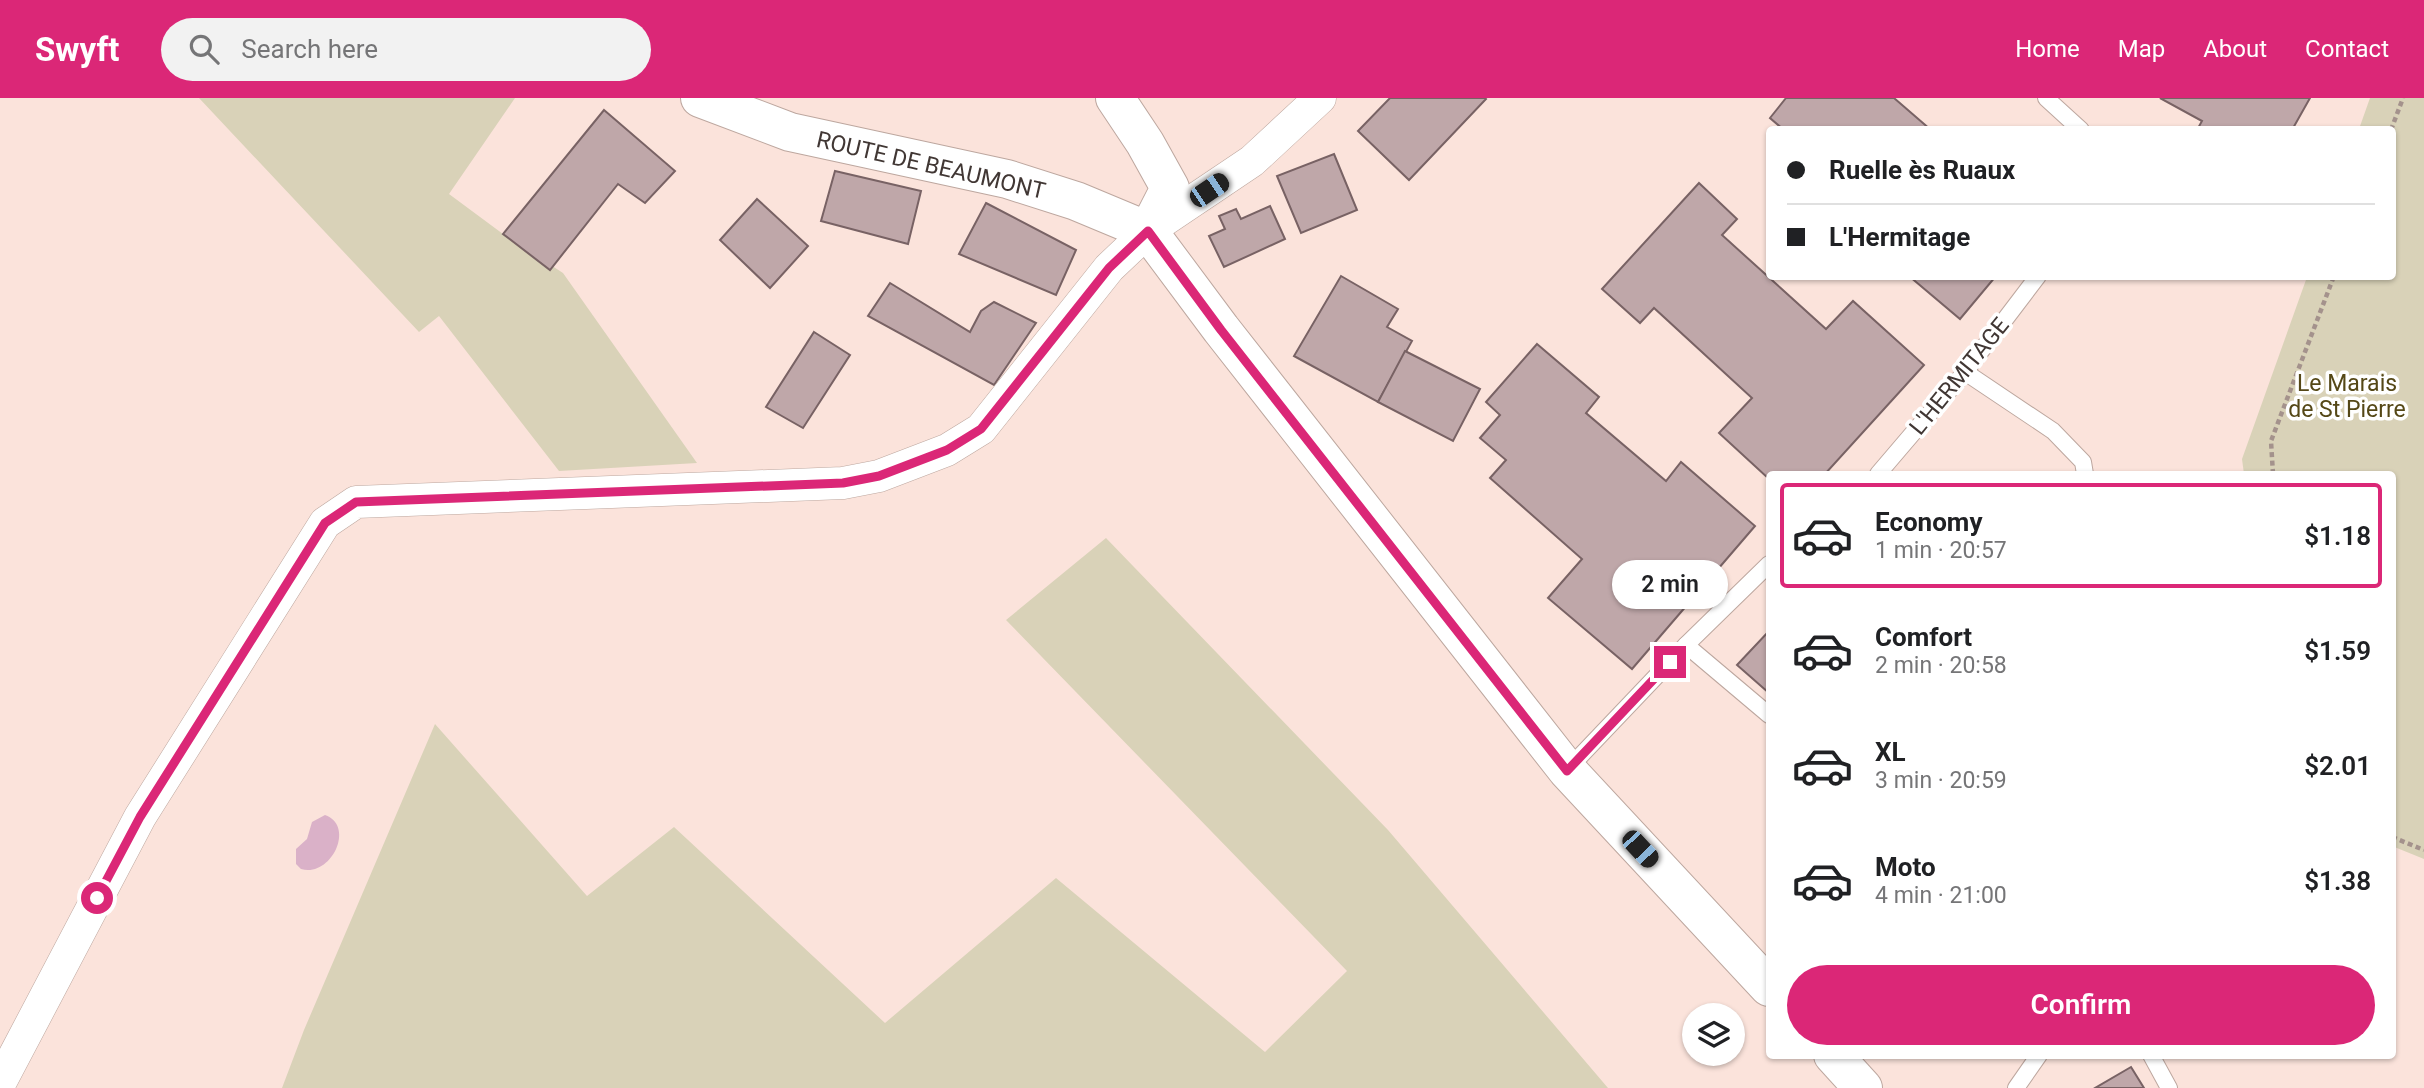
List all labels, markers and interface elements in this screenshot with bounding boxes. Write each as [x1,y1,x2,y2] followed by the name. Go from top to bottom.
[161,18,651,81] search box
[35,30,119,69] text: Swyft
[185,30,223,68] icon: search
[241,34,378,64] text: Search here
[2015,35,2080,63] text: Home
[2118,35,2165,63] text: Map
[2203,35,2267,63] text: About
[2305,35,2389,63] text: Contact
[814,126,1048,205] street label: ROUTE DE BEAUMONT
[1829,155,2015,185] text: Ruelle ès Ruaux
[1186,170,1233,210] car
[1829,222,1970,252] text: L'Hermitage
[1904,312,2015,440] street label: L'HERMITAGE
[2288,370,2406,423] park label: Le Marais de St Pierre
[1791,504,1854,567] icon: car
[1875,507,1982,537] text: Economy
[2304,521,2371,551] text: $1.18
[1875,537,2007,564] text: 1 min · 20:57
[1612,560,1728,610] callout: 2 min
[1641,571,1699,598] text: 2 min
[1791,619,1854,682] icon: car
[1875,622,1972,652] text: Comfort
[2304,636,2371,666] text: $1.59
[1654,646,1686,678] route end
[1875,652,2007,679] text: 2 min · 20:58
[1791,734,1854,797] icon: car
[1875,737,1906,767] text: XL
[2304,751,2371,781] text: $2.01
[1875,767,2007,794] text: 3 min · 20:59
[1618,826,1663,872] car
[1791,849,1854,912] icon: car
[1875,852,1936,882] text: Moto
[2304,866,2371,896] text: $1.38
[81,882,113,914] route start
[1875,882,2007,909] text: 4 min · 21:00
[1787,965,2375,1045] button: Confirm
[1682,1003,1745,1066] map controls
[1682,1003,1745,1066] button: layers

